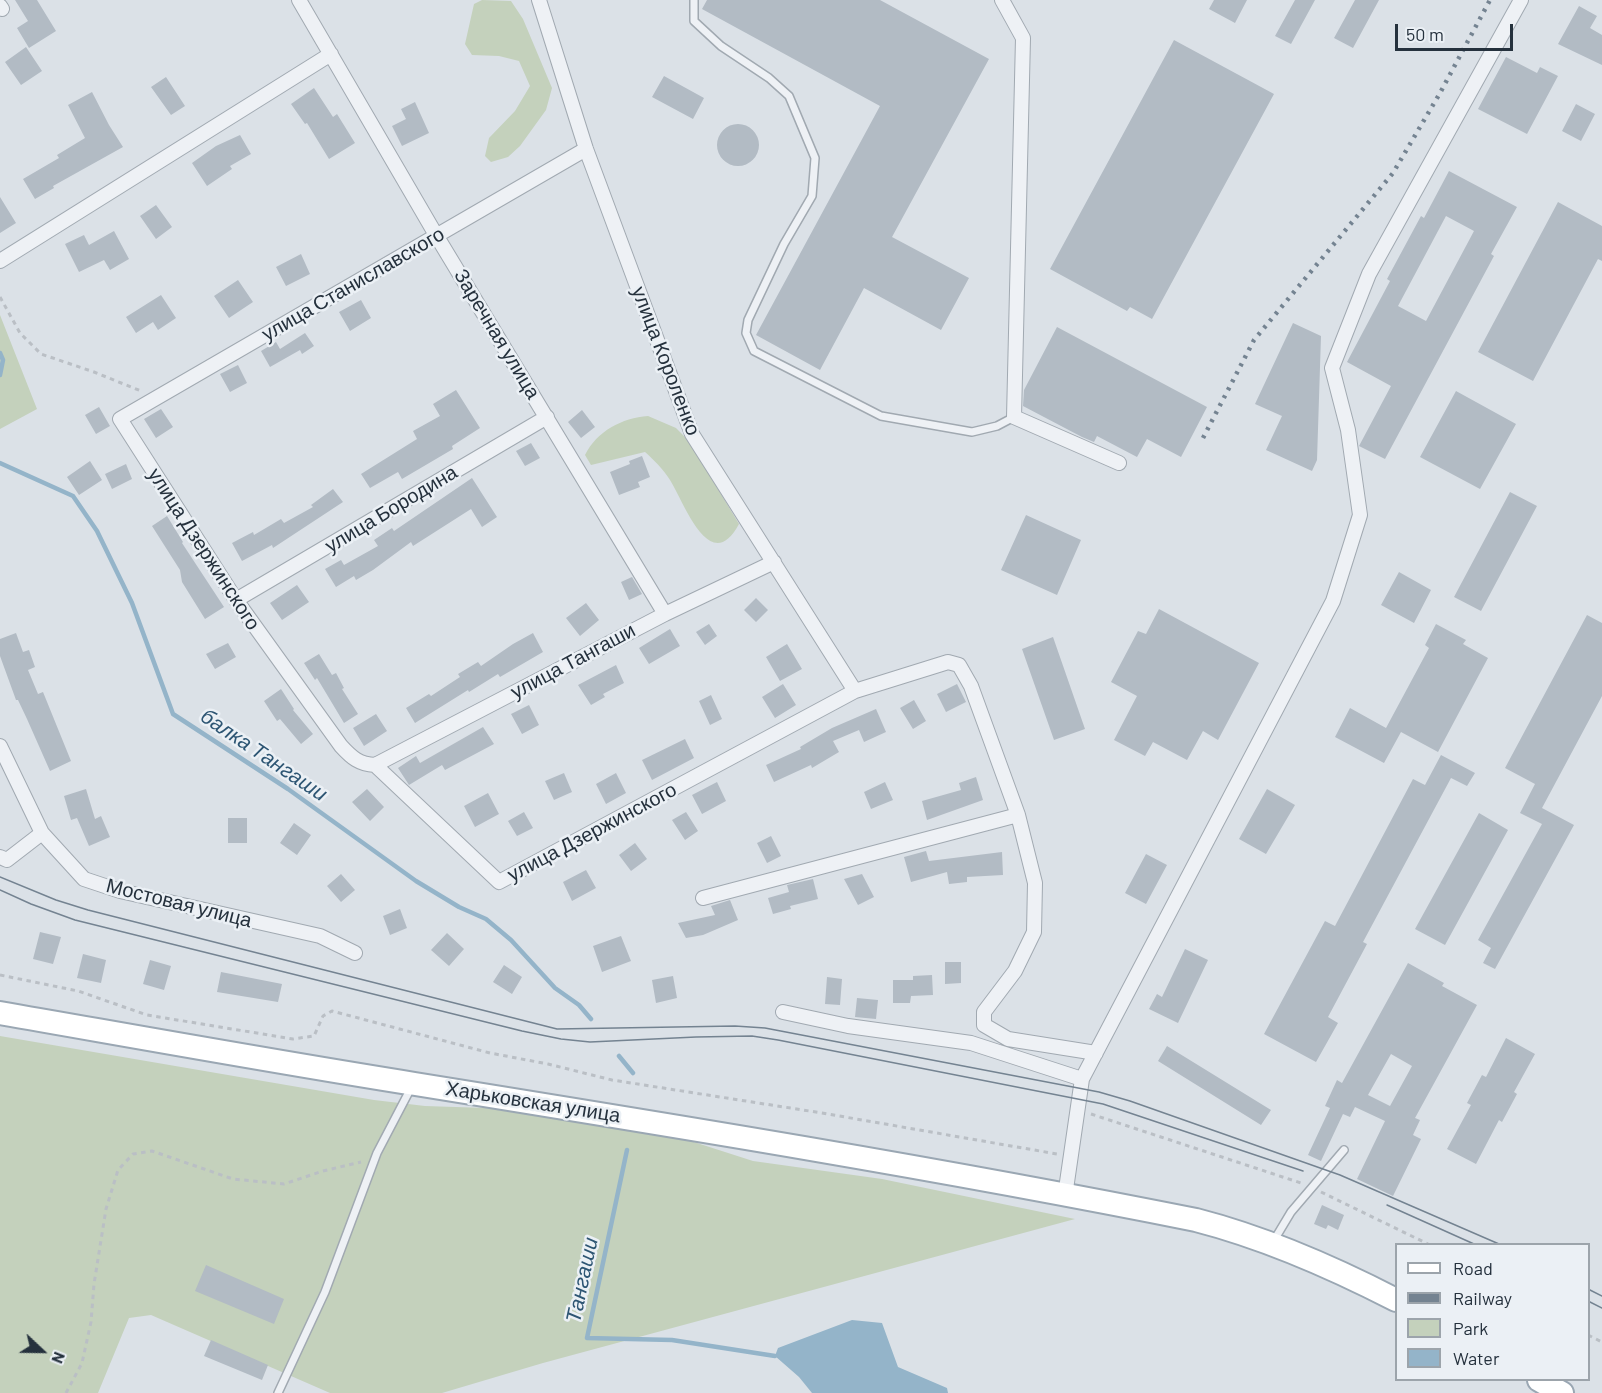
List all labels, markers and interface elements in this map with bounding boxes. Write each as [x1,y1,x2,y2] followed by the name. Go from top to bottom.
[1398,12,1516,50] scale bar
[1406,23,1444,45] text: 50 m
[257,222,449,346] street label: улица Станиславского
[449,265,545,403] street label: Заречная улица
[627,283,705,439] street label: улица Короленко
[321,460,461,558] street label: улица Бородина
[143,464,265,634] street label: улица Дзержинского
[507,618,639,704] street label: улица Тангаши
[196,703,332,807] water label: балка Тангаши
[503,777,681,887] street label: улица Дзержинского
[104,873,254,933] street label: Мостовая улица
[444,1076,622,1128] street label: Харьковская улица
[561,1235,603,1325] water label: Тангаши
[1395,1243,1590,1381] legend
[1453,1257,1493,1279] text: Road
[1453,1287,1512,1309] text: Railway
[1453,1317,1488,1339] text: Park
[12,1321,72,1381] north arrow
[1453,1347,1500,1369] text: Water
[48,1349,70,1366] text: N

